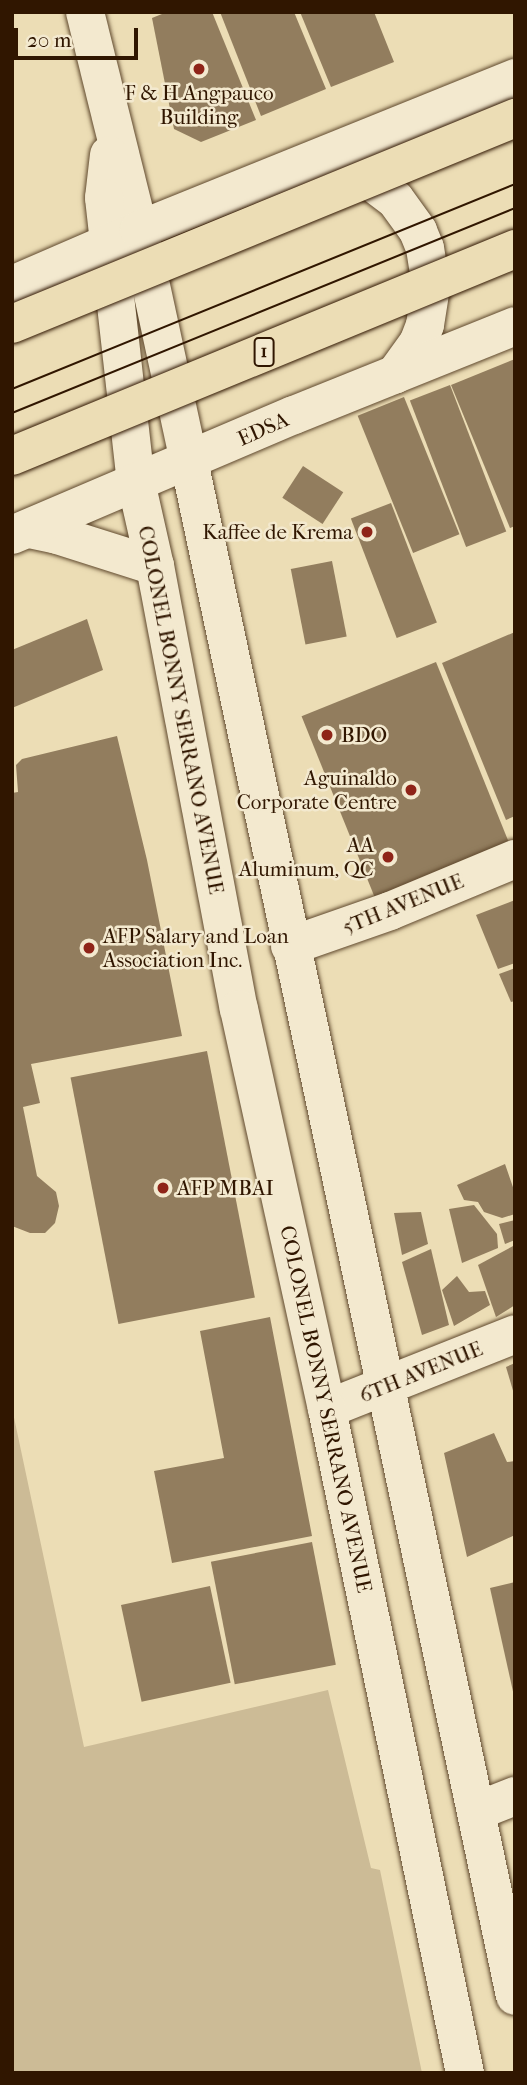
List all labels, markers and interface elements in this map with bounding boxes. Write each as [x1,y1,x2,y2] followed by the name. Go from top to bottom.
[18,14,142,58] scale bar
[27,28,71,52] text: 20 m
[191,61,207,77] marker: F & H Angpauco Building
[124,80,274,130] place label: F & H Angpauco Building
[254,336,274,368] road number: 1
[234,407,292,451] street label: EDSA
[202,519,353,545] place label: Kaffee de Krema
[133,524,229,896] street label: COLONEL BONNY SERRANO AVENUE
[359,524,375,540] marker: Kaffee de Krema
[341,722,387,748] place label: BDO
[319,727,335,743] marker: BDO
[237,765,397,815] place label: Aguinaldo Corporate Centre
[403,782,419,798] marker: Aguinaldo Corporate Centre
[239,832,374,882] place label: AA Aluminum, QC
[380,849,396,865] marker: AA Aluminum, QC
[339,868,467,940] street label: 5TH AVENUE
[103,923,289,973] place label: AFP Salary and Loan Association Inc.
[81,940,97,956] marker: AFP Salary and Loan Association Inc.
[177,1175,274,1201] place label: AFP MBAI
[155,1180,171,1196] marker: AFP MBAI
[275,1223,377,1595] street label: COLONEL BONNY SERRANO AVENUE
[356,1336,486,1408] street label: 6TH AVENUE

